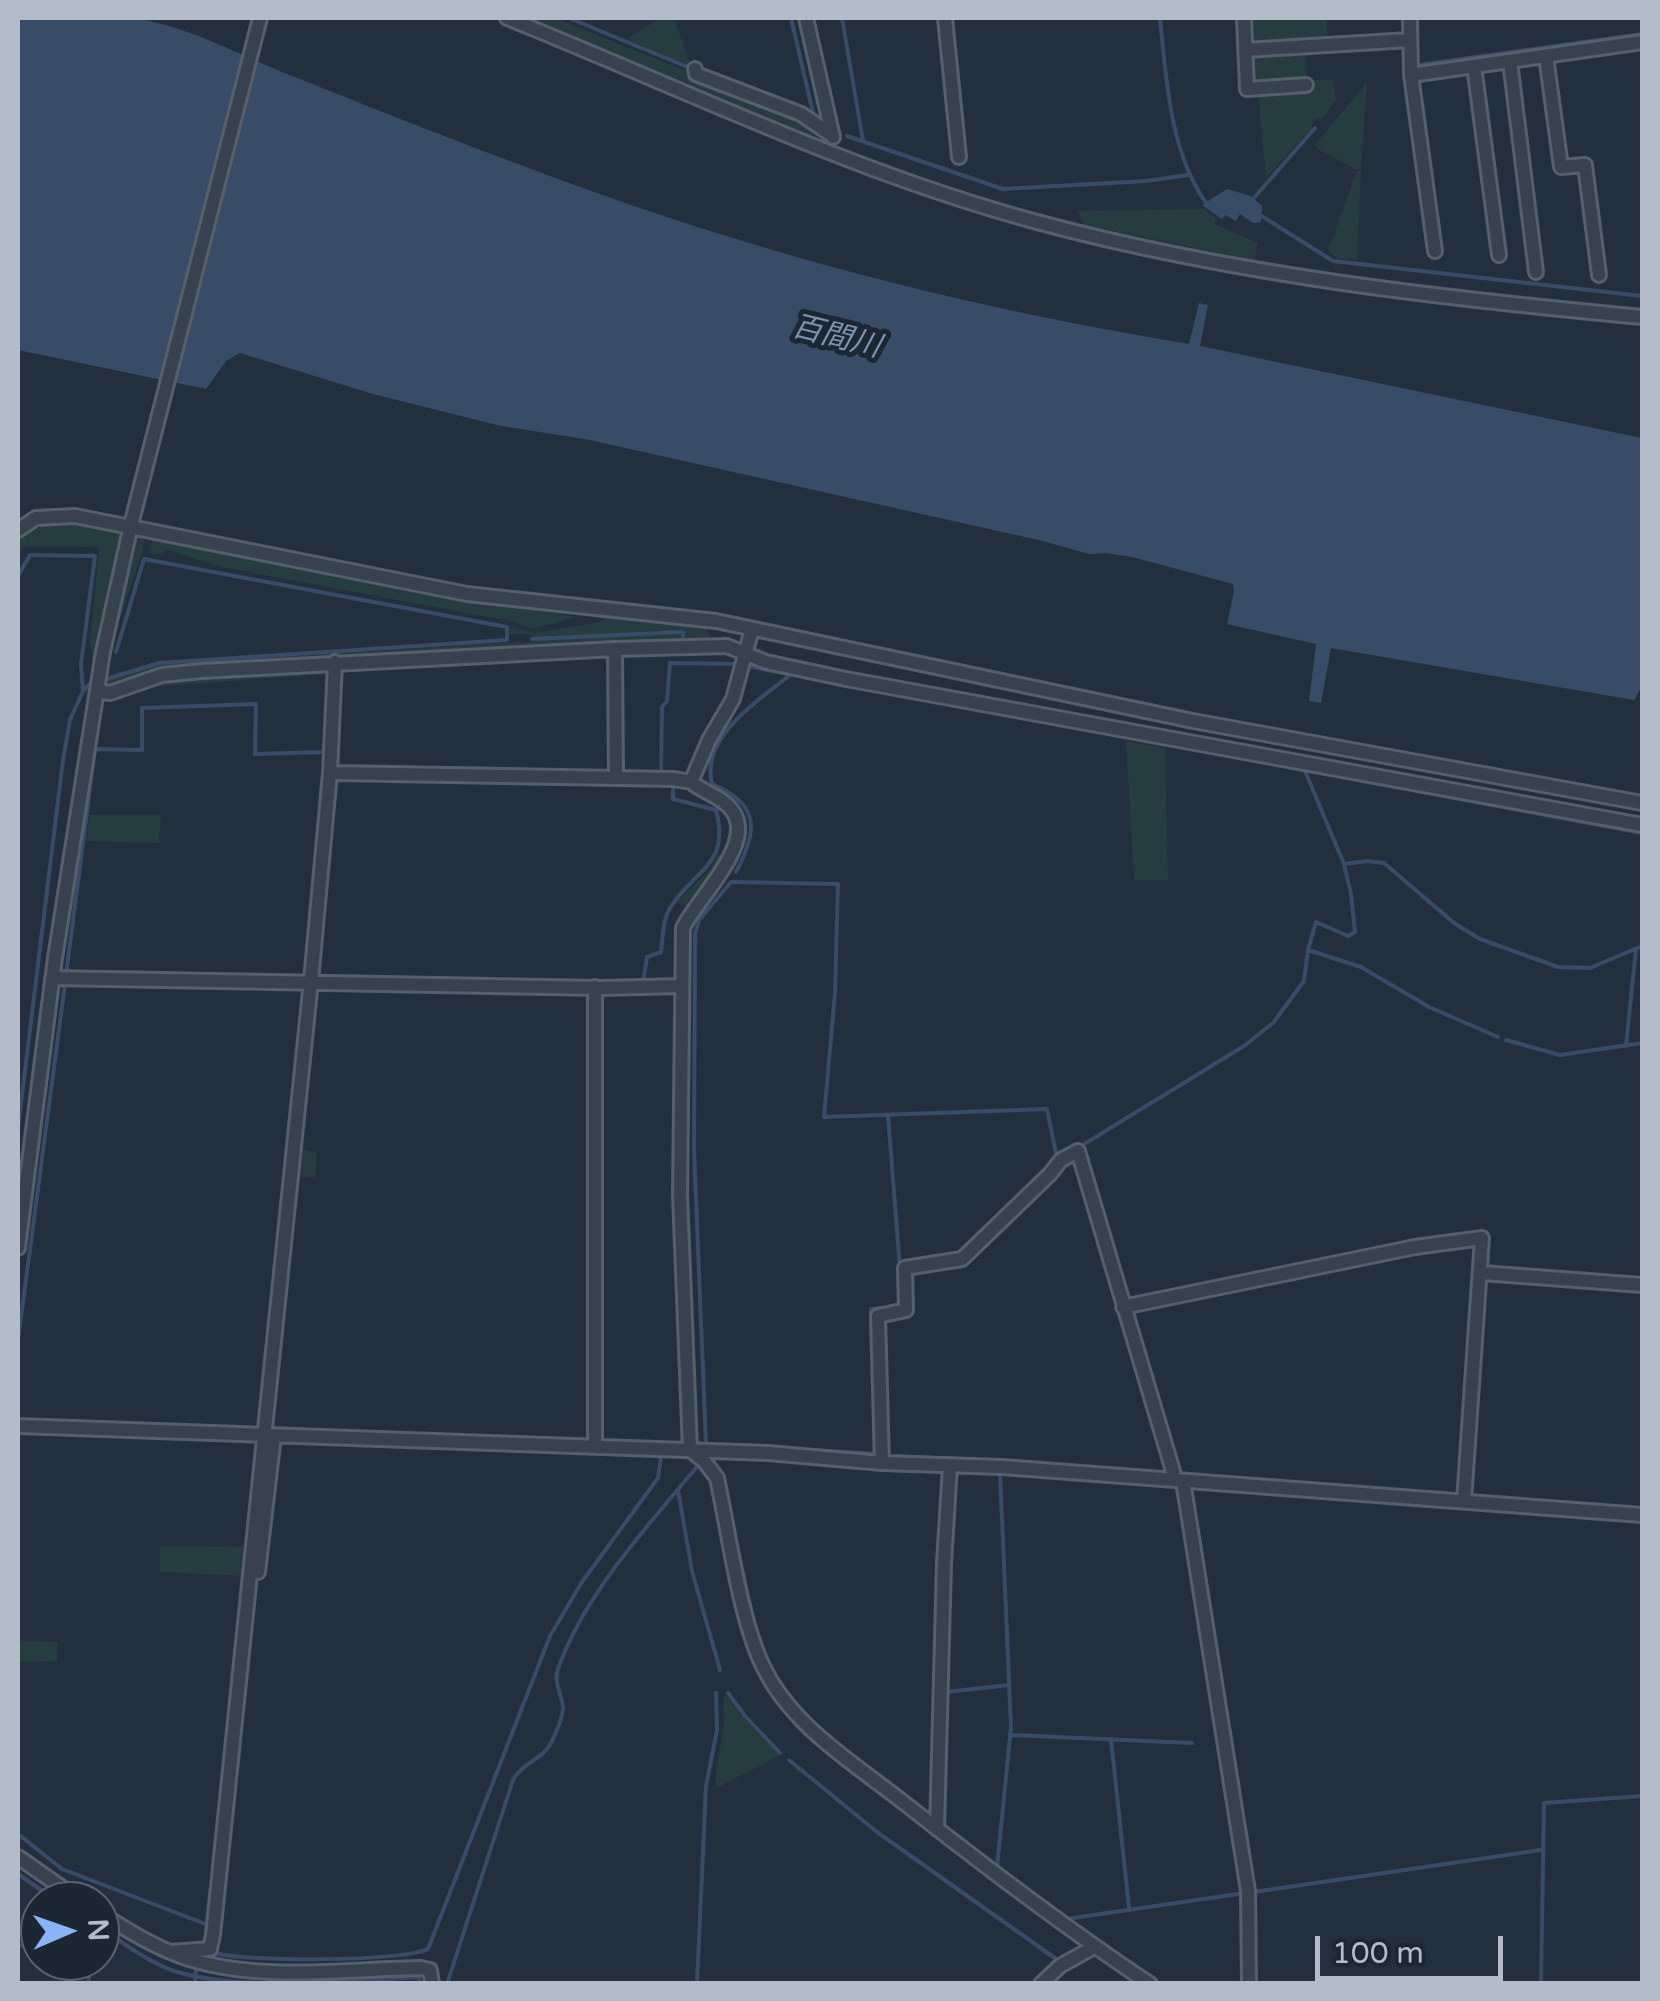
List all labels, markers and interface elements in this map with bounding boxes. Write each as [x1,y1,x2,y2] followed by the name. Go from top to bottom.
[788,310,884,366] water label: 百間川
[20,1881,120,1981] north arrow
[1320,1916,1508,1978] scale bar
[81,1918,115,1942] text: N
[1332,1935,1424,1972] text: 100 m

